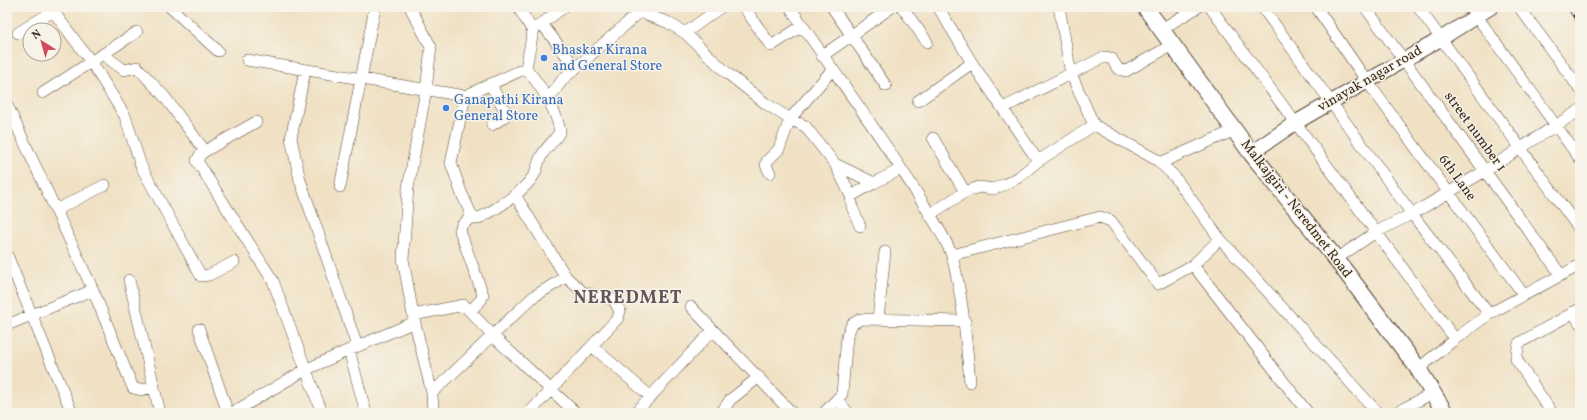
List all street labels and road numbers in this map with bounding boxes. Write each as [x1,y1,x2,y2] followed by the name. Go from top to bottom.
[1314,41,1426,117] street label: vinayak nagar road
[1439,88,1511,176] street label: street number 1
[1236,136,1356,282] street label: Malkajgiri - Neredmet Road
[1434,151,1480,205] street label: 6th Lane

